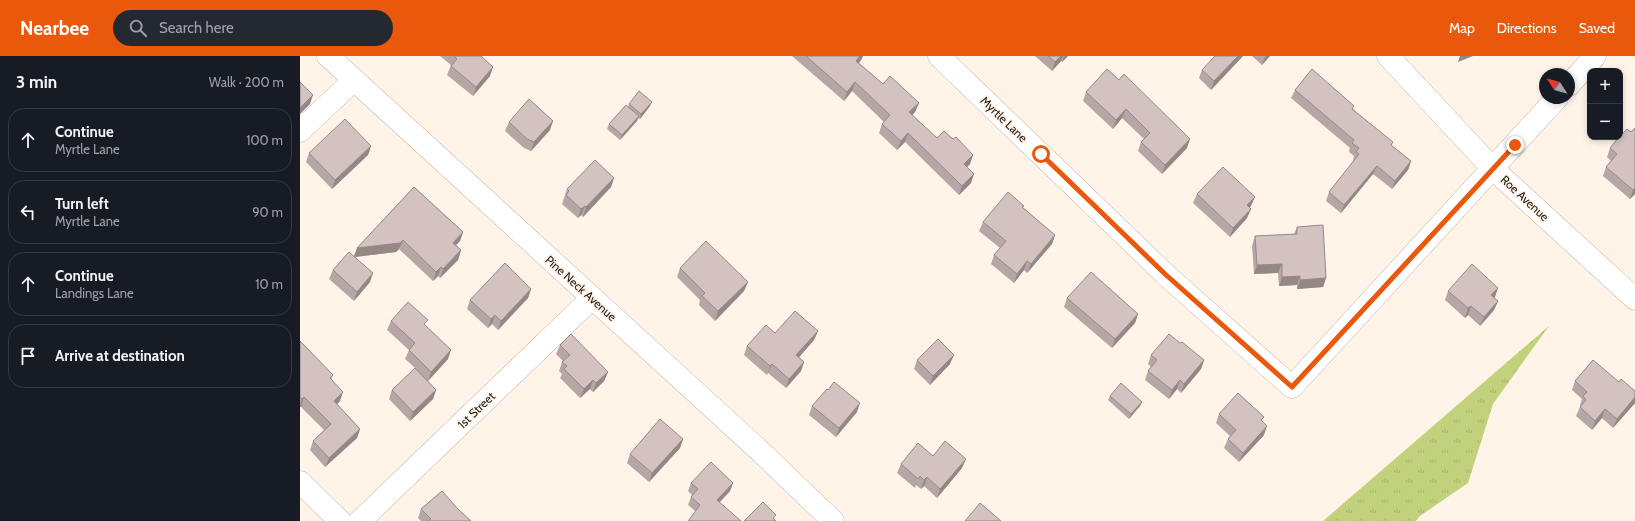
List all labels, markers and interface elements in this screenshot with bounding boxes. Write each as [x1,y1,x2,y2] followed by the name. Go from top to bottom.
[113,10,393,46] search box
[20,17,89,40] text: Nearbee
[127,17,149,39] icon: search
[159,19,234,37] text: Search here
[1449,19,1475,37] text: Map
[1497,19,1557,37] text: Directions
[1579,19,1615,37] text: Saved
[1539,68,1575,104] north arrow
[1587,68,1623,140] map controls
[1587,68,1623,104] button: +
[16,72,57,92] text: 3 min
[209,74,284,90] text: Walk · 200 m
[977,93,1031,145] street label: Myrtle Lane
[1587,104,1623,140] button: −
[55,123,114,141] text: Continue
[17,129,39,151] icon: ahead
[246,132,283,148] text: 100 m
[1506,136,1524,154] route end
[55,141,120,157] text: Myrtle Lane
[1032,145,1050,163] route start
[1498,172,1552,224] street label: Roe Avenue
[55,195,109,213] text: Turn left
[17,201,39,223] icon: left
[252,204,283,220] text: 90 m
[55,213,120,229] text: Myrtle Lane
[542,252,620,324] street label: Pine Neck Avenue
[55,267,114,285] text: Continue
[17,273,39,295] icon: ahead
[255,276,283,292] text: 10 m
[55,285,134,301] text: Landings Lane
[17,345,39,367] icon: arrive
[55,347,185,365] text: Arrive at destination
[454,388,498,432] street label: 1st Street

